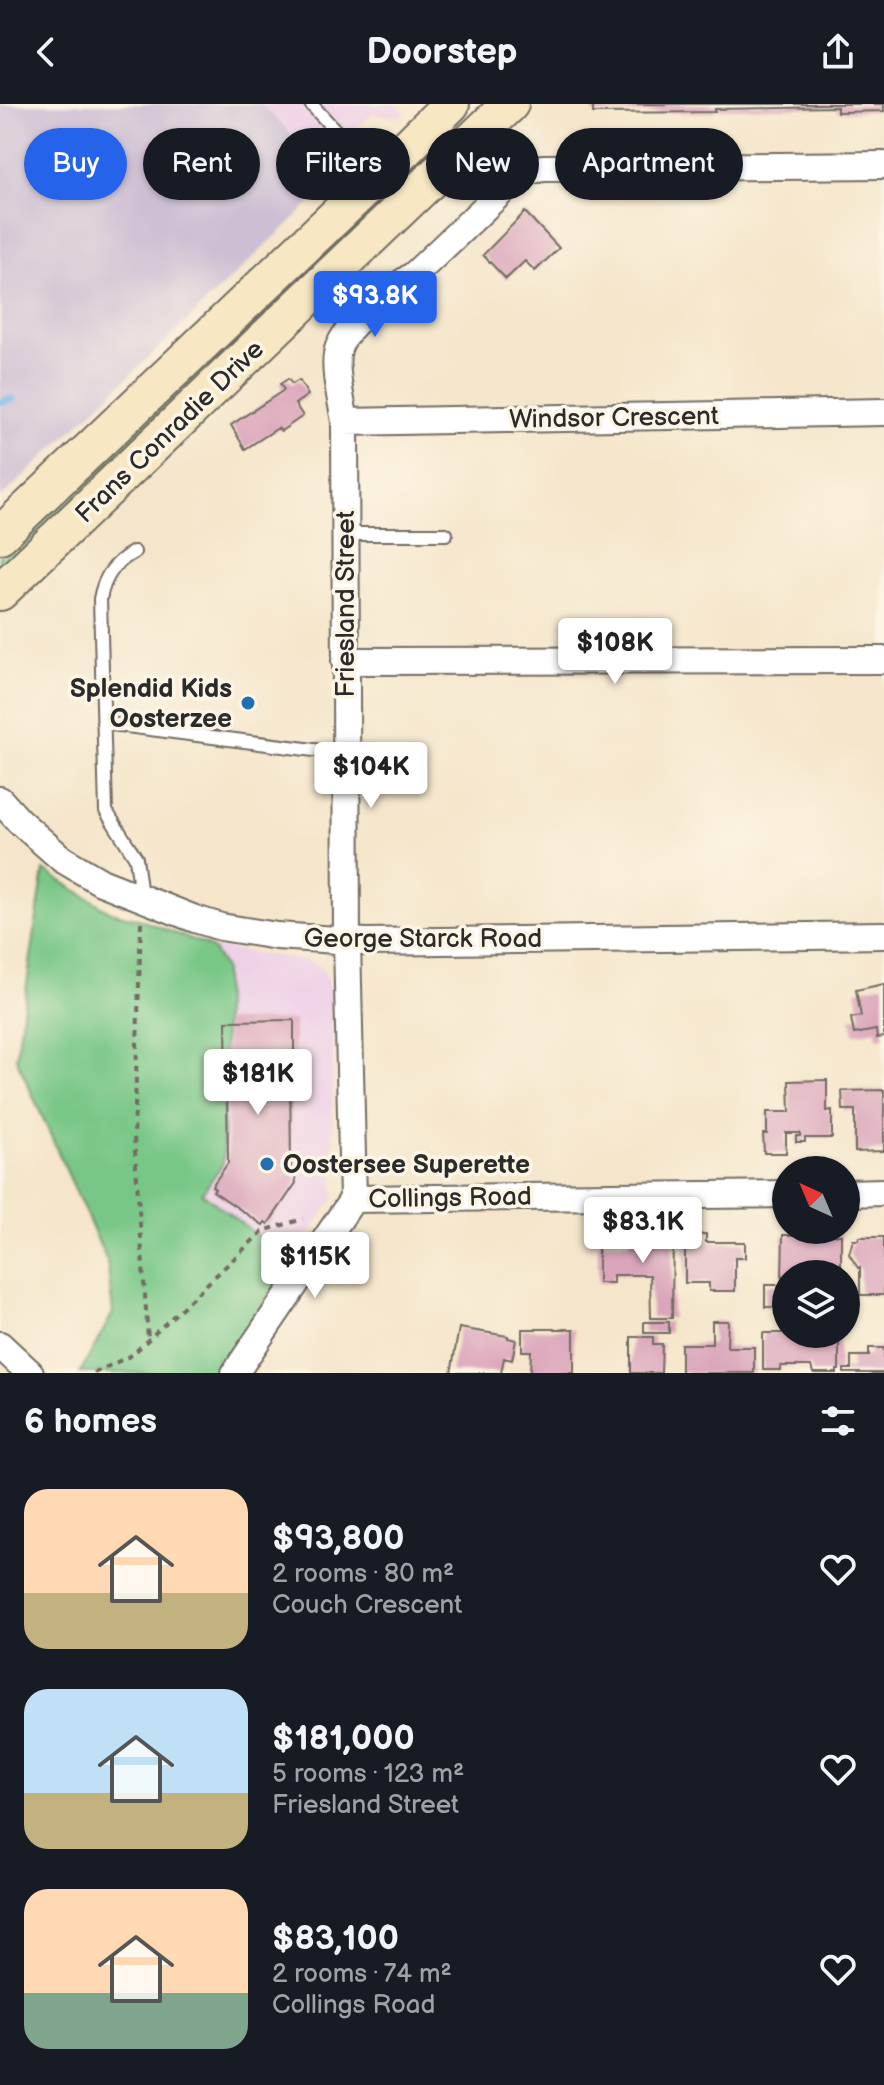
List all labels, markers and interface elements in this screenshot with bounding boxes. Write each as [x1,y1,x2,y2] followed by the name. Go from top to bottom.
[24,30,68,74] icon: back
[816,30,860,74] icon: share
[366,31,518,74] text: Doorstep
[24,128,127,200] chip: Buy
[143,128,260,200] chip: Rent
[276,128,410,200] chip: Filters
[426,128,539,200] chip: New
[555,128,743,200] chip: Apartment
[310,271,440,339] pin: $93.8K
[332,281,418,312] text: $93.8K
[69,334,271,530] street label: Frans Conradie Drive
[509,401,719,436] street label: Windsor Crescent
[331,510,362,698] street label: Friesland Street
[559,618,671,686] pin: $108K
[576,628,654,659] text: $108K
[70,674,232,735] place label: Splendid Kids Oosterzee
[239,694,257,712] marker: Splendid Kids Oosterzee
[315,742,427,810] pin: $104K
[332,752,410,783] text: $104K
[304,924,542,955] street label: George Starck Road
[202,1049,314,1117] pin: $181K
[222,1059,294,1090] text: $181K
[283,1150,530,1181] place label: Oostersee Superette
[258,1155,276,1173] marker: Oostersee Superette
[772,1156,860,1244] north arrow
[772,1156,860,1348] map controls
[368,1182,532,1215] street label: Collings Road
[578,1197,708,1265] pin: $83.1K
[602,1207,684,1238] text: $83.1K
[259,1232,371,1300] pin: $115K
[279,1242,351,1273] text: $115K
[772,1260,860,1348] button: layers
[816,1399,860,1443] icon: filters
[24,1401,157,1442] text: 6 homes
[272,1518,405,1559] text: $93,800
[88,1521,184,1617] icon: home
[816,1547,860,1591] icon: heart
[272,1559,454,1590] text: 2 rooms · 80 m²
[272,1590,462,1621] text: Couch Crescent
[272,1718,415,1759] text: $181,000
[88,1721,184,1817] icon: home
[816,1747,860,1791] icon: heart
[272,1759,464,1790] text: 5 rooms · 123 m²
[272,1790,459,1821] text: Friesland Street
[272,1918,399,1959] text: $83,100
[88,1921,184,2017] icon: home
[816,1947,860,1991] icon: heart
[272,1959,452,1990] text: 2 rooms · 74 m²
[272,1990,435,2021] text: Collings Road

